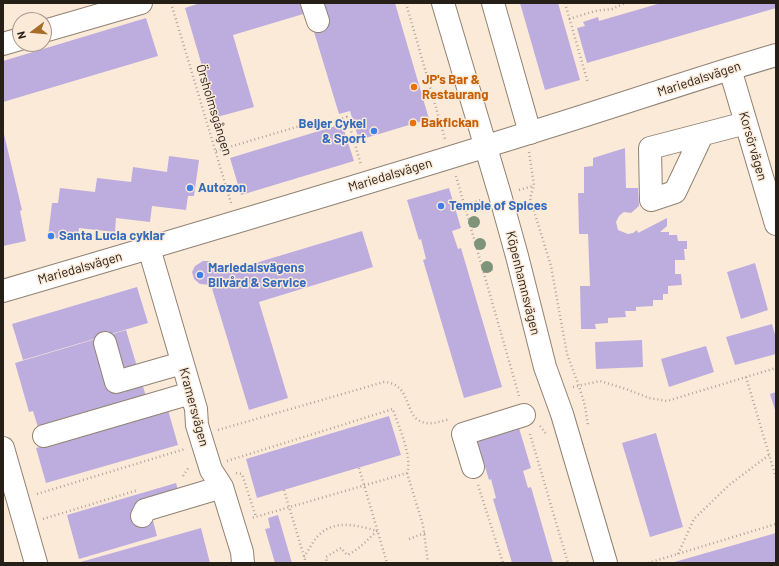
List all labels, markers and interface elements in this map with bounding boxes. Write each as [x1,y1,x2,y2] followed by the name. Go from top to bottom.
[12,12,52,52] north arrow
[14,30,28,40] text: N
[655,58,743,100] street label: Mariedalsvägen
[193,63,235,157] street label: Örsholmsgången
[422,72,488,103] place label: JP's Bar & Restaurang
[409,82,419,92] marker: JP's Bar & Restaurang
[736,110,770,182] street label: Korsörvägen
[421,115,479,131] place label: Bakfickan
[299,116,366,147] place label: Beijer Cykel & Sport
[408,118,418,128] marker: Bakfickan
[369,126,379,136] marker: Beijer Cykel & Sport
[346,155,434,195] street label: Mariedalsvägen
[198,180,246,196] place label: Autozon
[185,183,195,193] marker: Autozon
[449,198,547,214] place label: Temple of Spices
[436,201,446,211] marker: Temple of Spices
[59,228,165,244] place label: Santa Lucia cyklar
[503,229,543,337] street label: Köpenhamnsvägen
[46,231,56,241] marker: Santa Lucia cyklar
[36,249,124,287] street label: Mariedalsvägen
[208,260,306,291] place label: Mariedalsvägens Bilvård & Service
[195,270,205,280] marker: Mariedalsvägens Bilvård & Service
[176,366,212,448] street label: Kramersvägen

